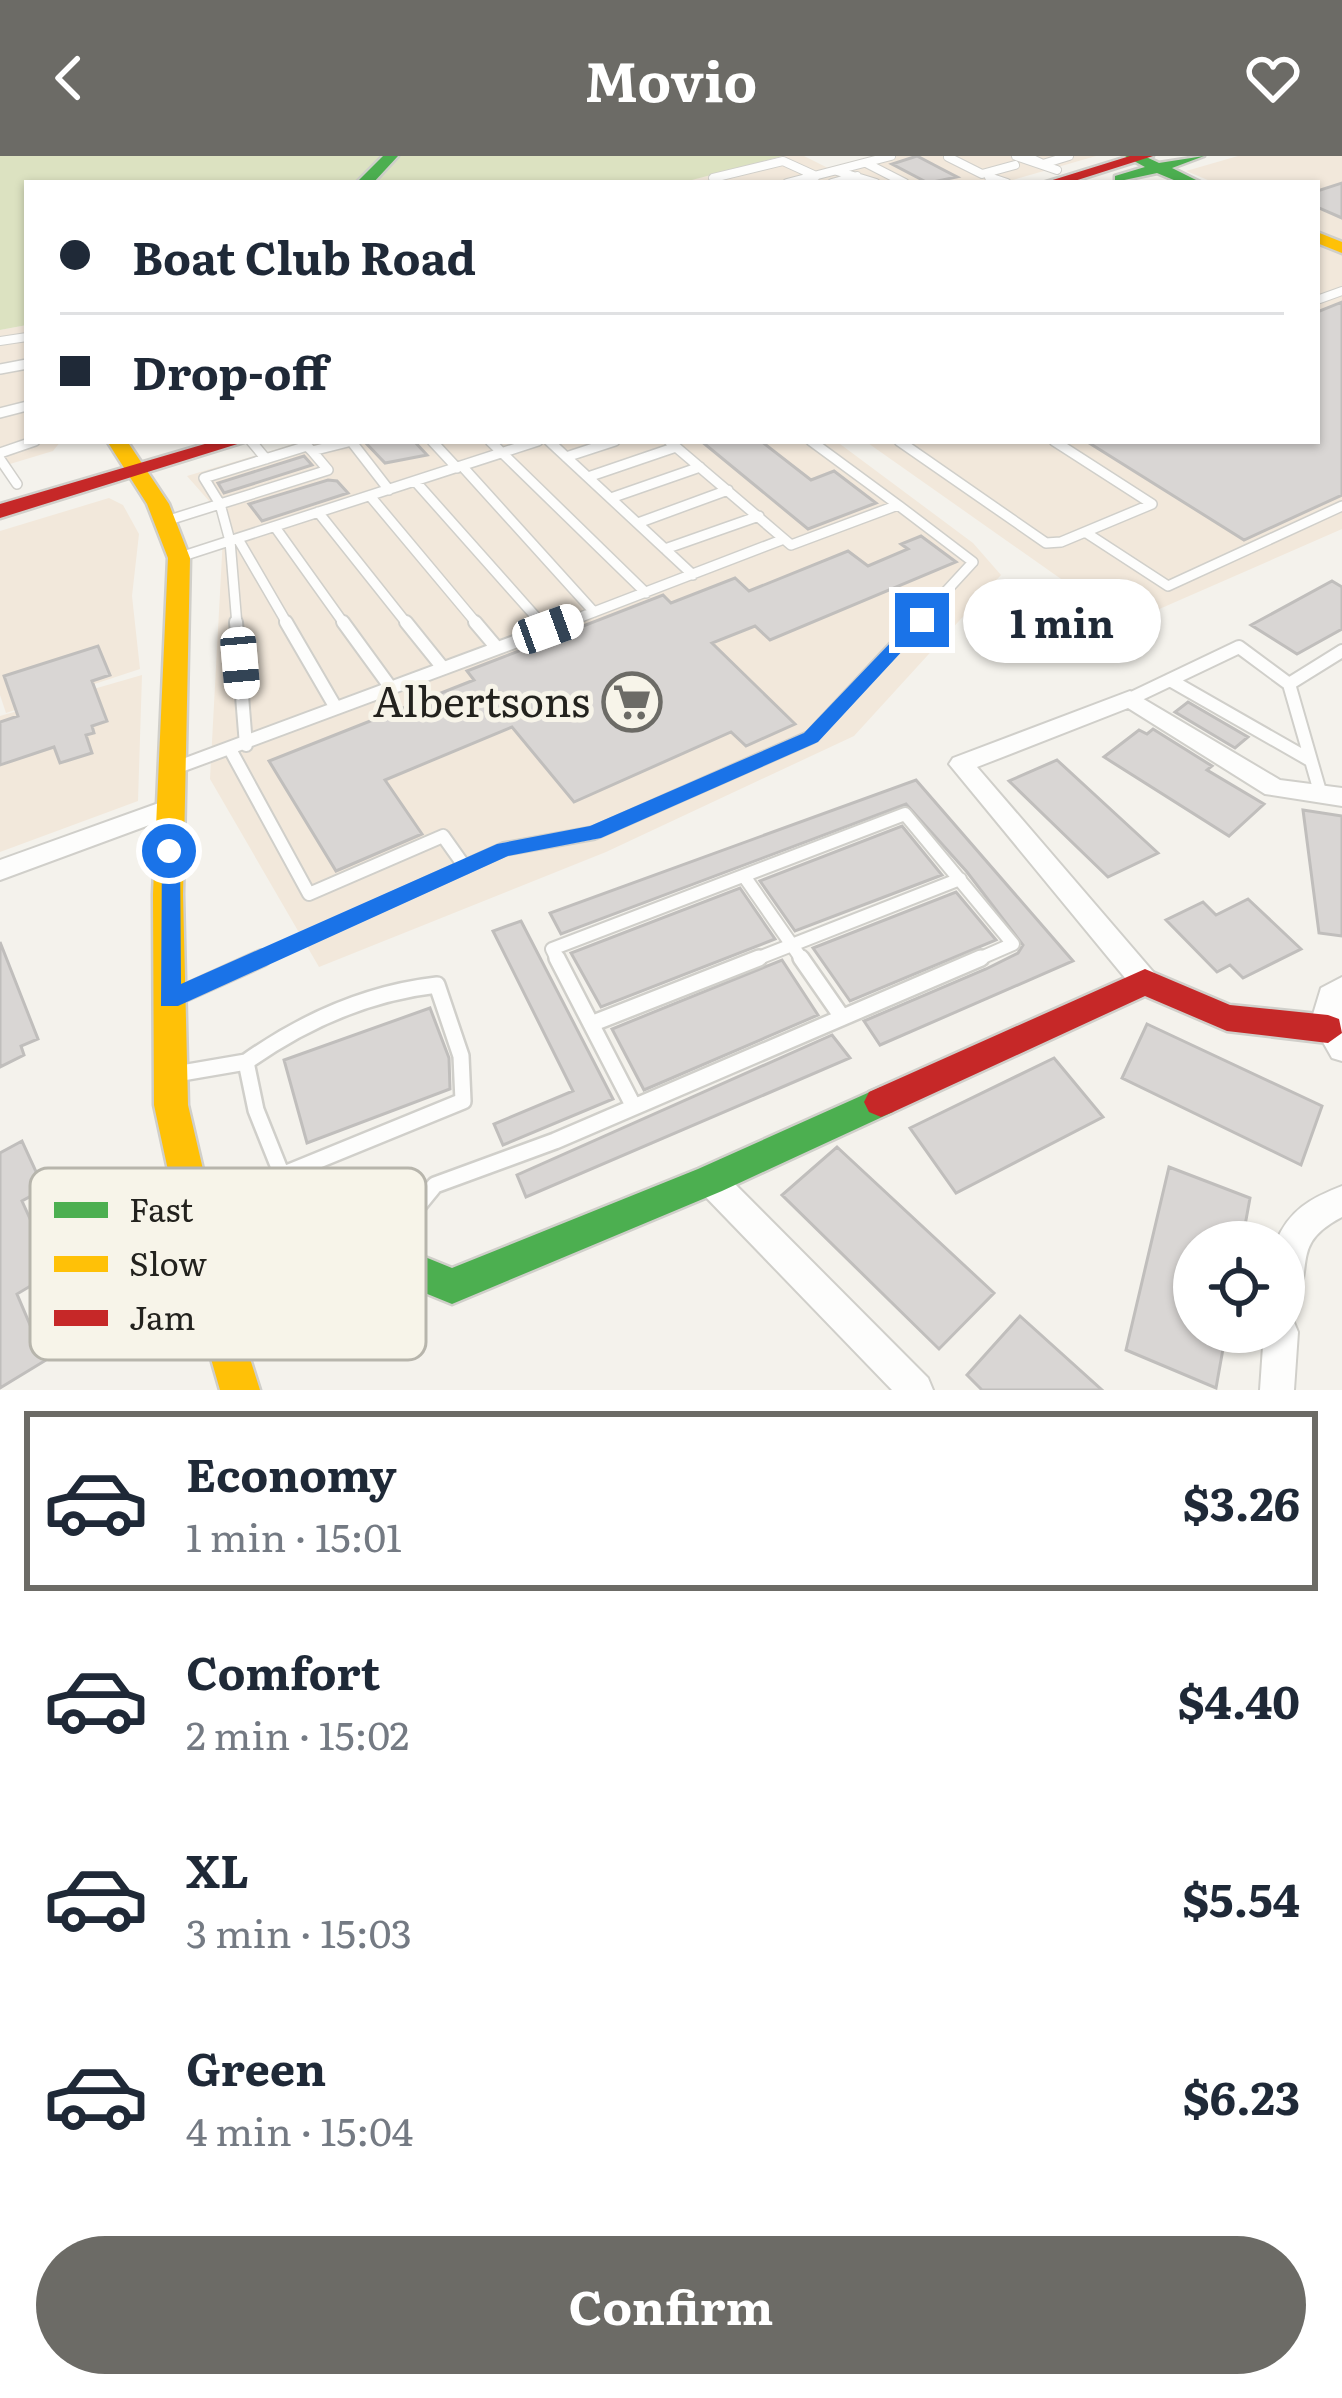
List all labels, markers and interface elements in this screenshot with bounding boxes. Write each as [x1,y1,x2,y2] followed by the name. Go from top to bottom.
[585,38,757,119] text: Movio
[36,45,102,111] icon: back
[1240,45,1306,111] icon: heart
[132,222,476,289] text: Boat Club Road
[132,337,328,404] text: Drop-off
[964,578,1162,662] callout: 1 min
[1010,592,1114,650] text: 1 min
[895,593,949,647] route end
[508,600,588,658] car
[219,626,261,700] car
[373,668,590,730] place label: Albertsons
[601,671,663,733] supermarket icon: Albertsons
[142,824,196,878] route start
[30,1168,426,1360] legend
[129,1183,194,1232] text: Fast
[1173,1221,1305,1353] map controls
[1173,1221,1305,1353] button: locate
[129,1237,207,1286] text: Slow
[129,1291,196,1340] text: Jam
[186,1439,397,1506] text: Economy
[42,1447,150,1555] icon: car
[1183,1468,1300,1535] text: $3.26
[186,1506,402,1564] text: 1 min · 15:01
[186,1637,380,1704] text: Comfort
[42,1645,150,1753] icon: car
[1178,1666,1300,1733] text: $4.40
[186,1704,409,1762] text: 2 min · 15:02
[186,1835,249,1902] text: XL
[42,1843,150,1951] icon: car
[1182,1864,1300,1931] text: $5.54
[186,1902,412,1960] text: 3 min · 15:03
[186,2033,326,2100] text: Green
[42,2041,150,2149] icon: car
[1183,2062,1300,2129] text: $6.23
[186,2100,413,2158] text: 4 min · 15:04
[36,2236,1306,2374] button: Confirm

